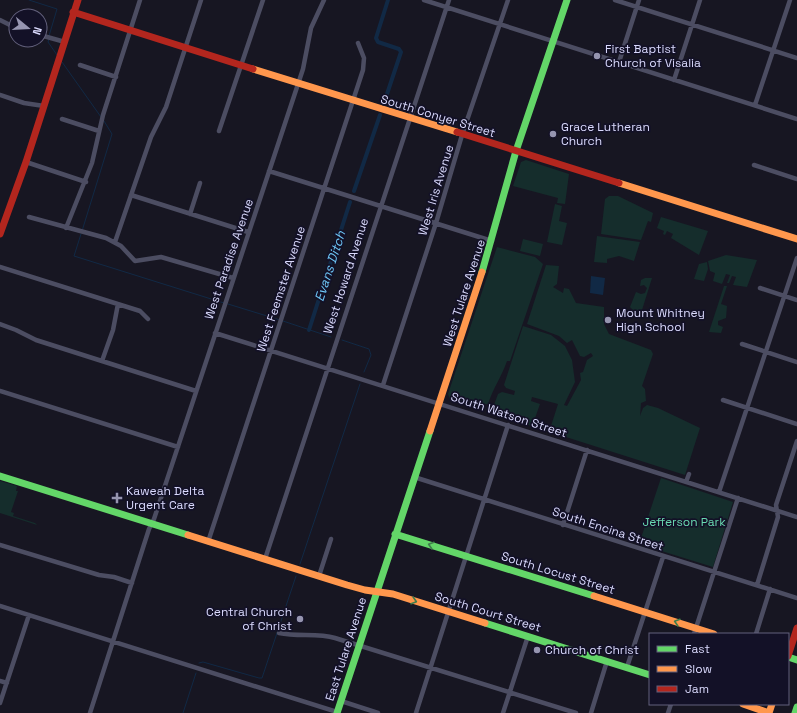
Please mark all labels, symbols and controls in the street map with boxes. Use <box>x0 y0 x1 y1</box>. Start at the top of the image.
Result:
north arrow <box>8 8 48 48</box>
text: N <box>30 25 45 37</box>
place label: First Baptist Church of Visalia <box>605 41 701 71</box>
marker: First Baptist Church of Visalia <box>592 51 602 61</box>
street label: South Conyer Street <box>379 91 497 141</box>
place label: Grace Lutheran Church <box>561 119 650 149</box>
marker: Grace Lutheran Church <box>548 129 558 139</box>
street label: West Iris Avenue <box>415 143 457 237</box>
street label: West Paradise Avenue <box>201 197 257 321</box>
street label: West Howard Avenue <box>320 216 372 336</box>
street label: West Feemster Avenue <box>253 224 309 354</box>
water label: Evans Ditch <box>311 228 350 303</box>
street label: West Tulare Avenue <box>439 237 489 349</box>
place label: Mount Whitney High School <box>616 305 705 335</box>
marker: Mount Whitney High School <box>603 315 613 325</box>
street label: South Watson Street <box>449 389 569 441</box>
place label: Kaweah Delta Urgent Care <box>126 483 205 513</box>
marker: Kaweah Delta Urgent Care <box>111 492 123 504</box>
street label: South Encina Street <box>550 503 666 555</box>
park label: Jefferson Park <box>642 514 726 530</box>
one-way arrow <box>427 541 434 550</box>
street label: South Locust Street <box>499 548 617 598</box>
street label: South Court Street <box>433 588 543 636</box>
street label: East Tulare Avenue <box>322 595 370 703</box>
one-way arrow <box>410 596 417 605</box>
place label: Central Church of Christ <box>206 604 292 634</box>
marker: Central Church of Christ <box>295 614 305 624</box>
one-way arrow <box>673 618 680 627</box>
legend <box>649 633 789 705</box>
text: Fast <box>685 641 710 657</box>
place label: Church of Christ <box>545 642 639 658</box>
marker: Church of Christ <box>532 645 542 655</box>
text: Slow <box>685 661 712 677</box>
text: Jam <box>685 681 709 697</box>

